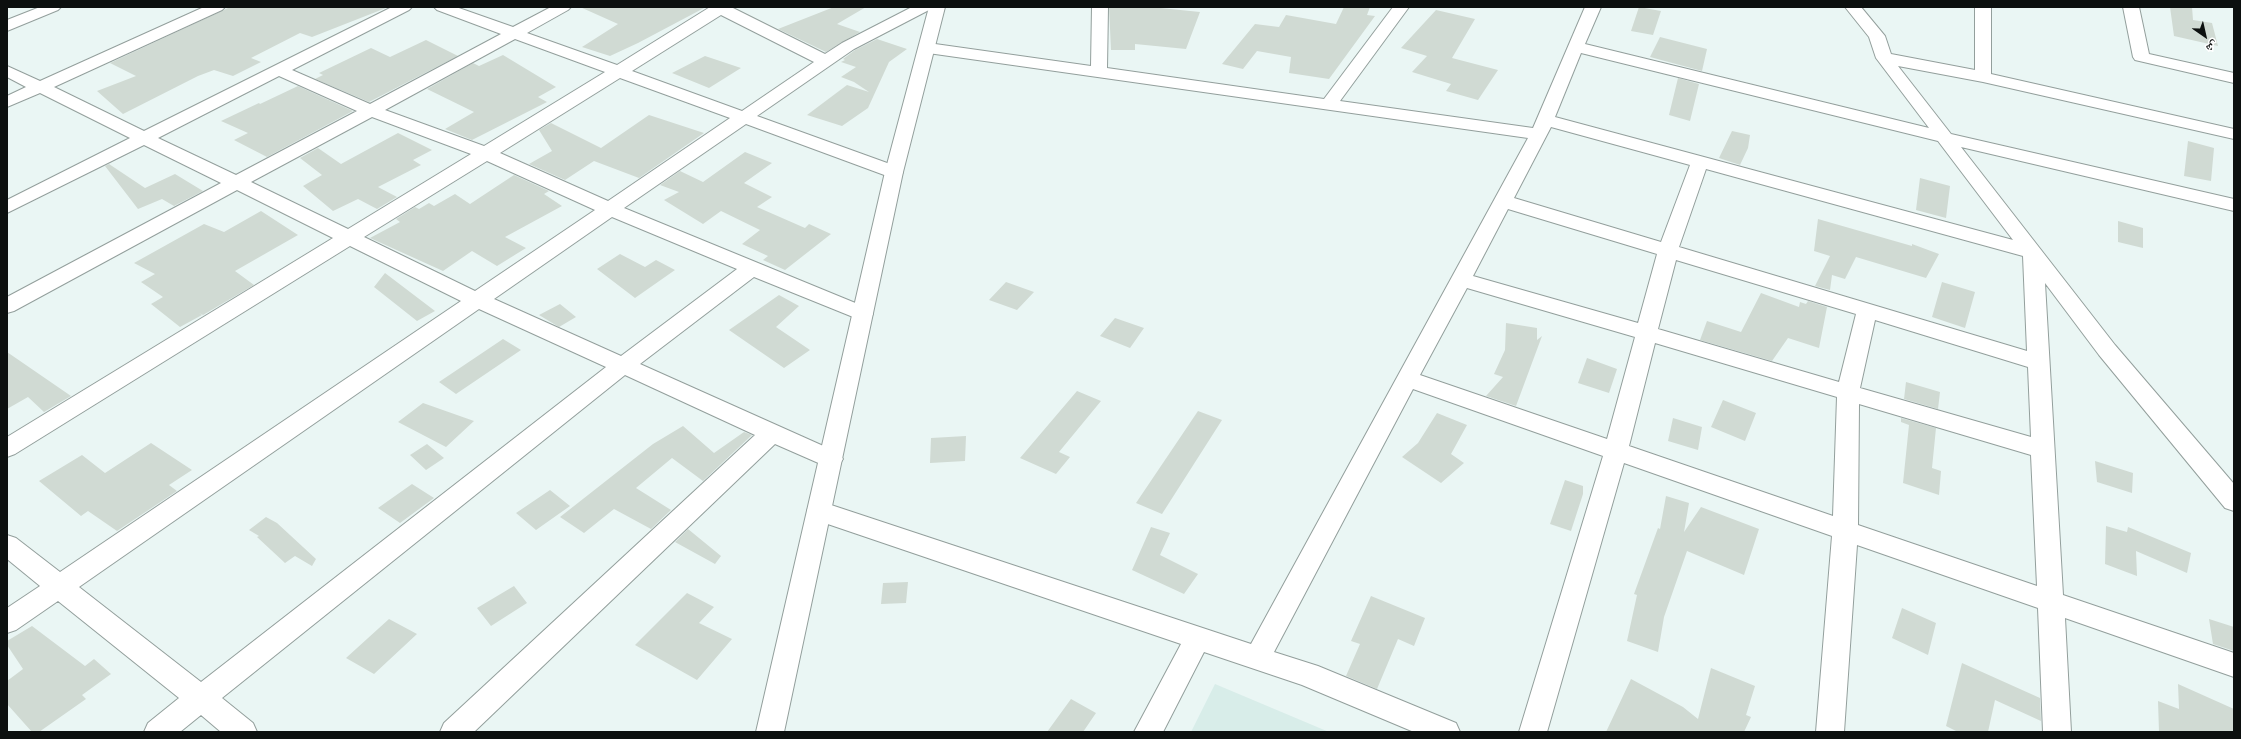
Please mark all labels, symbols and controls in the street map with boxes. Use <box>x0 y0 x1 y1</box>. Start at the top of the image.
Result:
north arrow <box>2185 16 2225 56</box>
text: ش <box>2204 38 2220 55</box>

